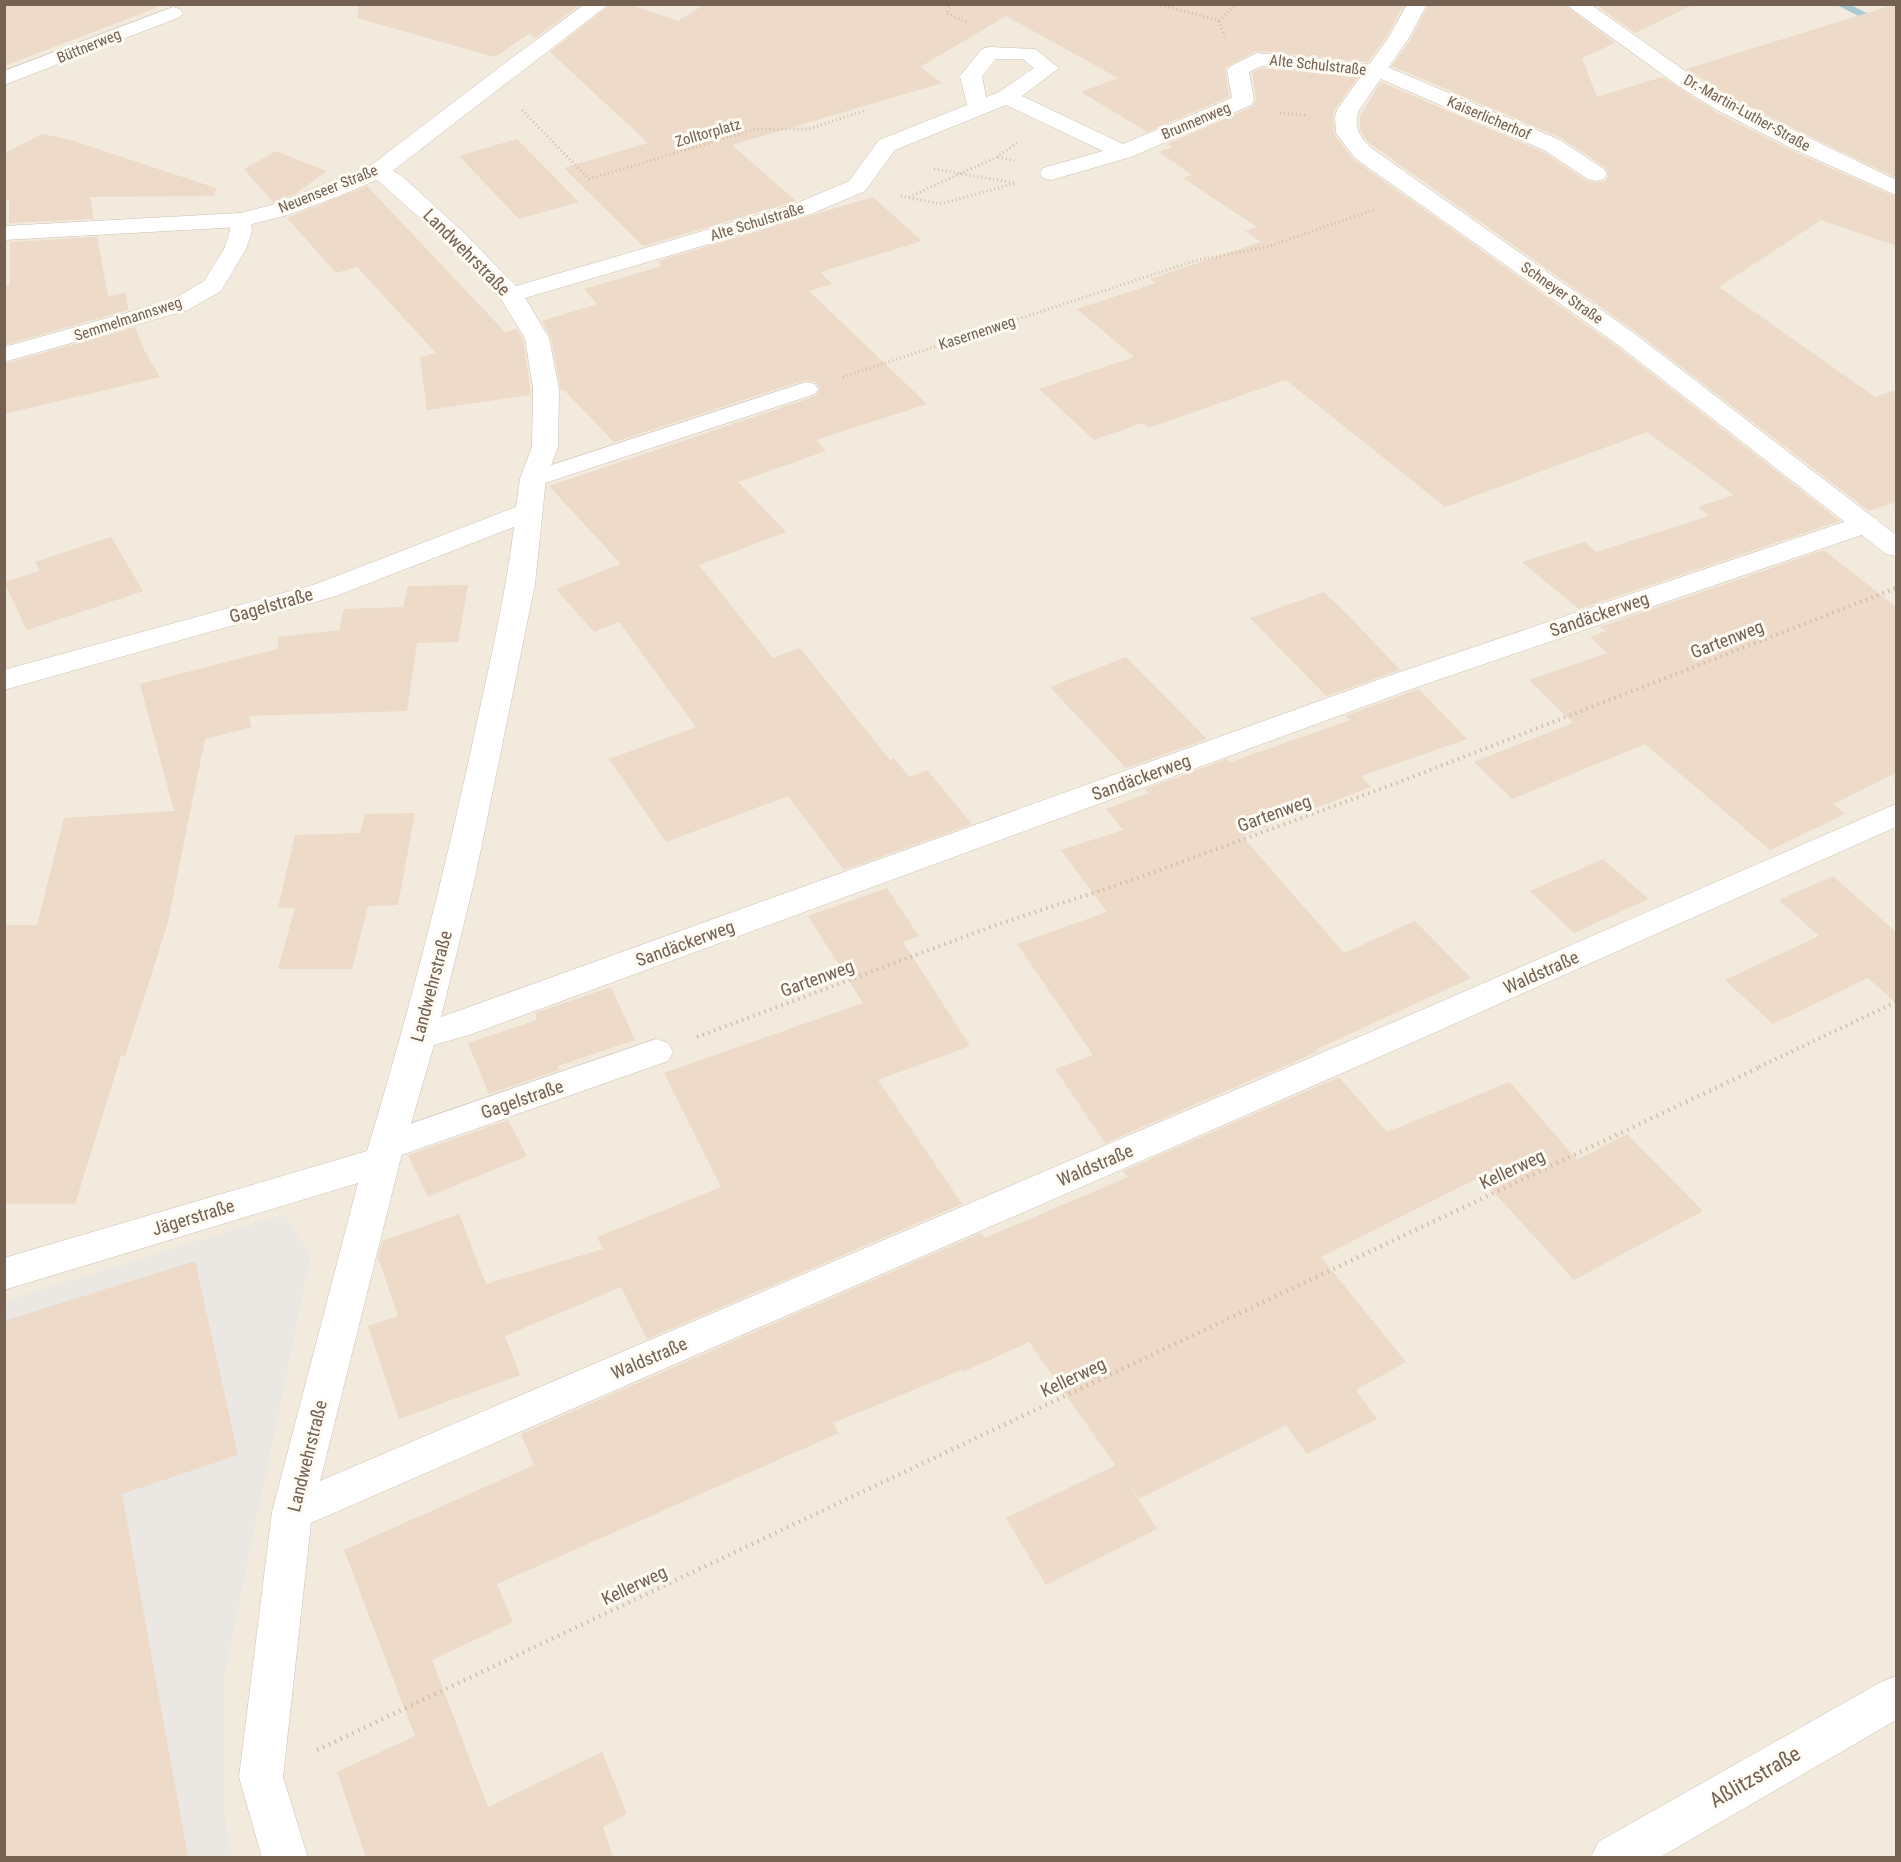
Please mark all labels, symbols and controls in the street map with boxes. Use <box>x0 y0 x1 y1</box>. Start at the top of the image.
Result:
street label: Büttnerweg <box>54 25 124 67</box>
street label: Alte Schulstraße <box>1269 51 1367 79</box>
street label: Dr.-Martin-Luther-Straße <box>1681 71 1813 155</box>
street label: Kaiserlicherhof <box>1444 92 1534 144</box>
street label: Brunnenweg <box>1159 98 1233 144</box>
street label: Zolltorplatz <box>673 115 743 151</box>
street label: Neuenseer Straße <box>276 161 380 217</box>
street label: Alte Schulstraße <box>708 199 806 245</box>
street label: Landwehrstraße <box>419 204 515 300</box>
street label: Schneyer Straße <box>1518 258 1606 328</box>
street label: Semmelmannsweg <box>72 293 184 345</box>
street label: Kasernenweg <box>936 312 1018 354</box>
street label: Gagelstraße <box>227 583 315 627</box>
street label: Sandäckerweg <box>1547 587 1651 641</box>
street label: Gartenweg <box>1687 615 1767 663</box>
street label: Sandäckerweg <box>1089 749 1193 805</box>
street label: Gartenweg <box>1234 790 1314 836</box>
street label: Sandäckerweg <box>633 915 737 971</box>
street label: Landwehrstraße <box>406 928 456 1044</box>
street label: Waldstraße <box>1500 946 1582 998</box>
street label: Gartenweg <box>777 955 857 1001</box>
street label: Gagelstraße <box>478 1075 566 1123</box>
street label: Waldstraße <box>1054 1140 1136 1190</box>
street label: Kellerweg <box>1476 1145 1548 1193</box>
street label: Jägerstraße <box>149 1194 237 1240</box>
street label: Waldstraße <box>608 1333 690 1383</box>
street label: Kellerweg <box>1037 1353 1109 1401</box>
street label: Landwehrstraße <box>283 1398 331 1514</box>
street label: Kellerweg <box>598 1561 670 1609</box>
street label: Aßlitzstraße <box>1705 1741 1805 1813</box>

